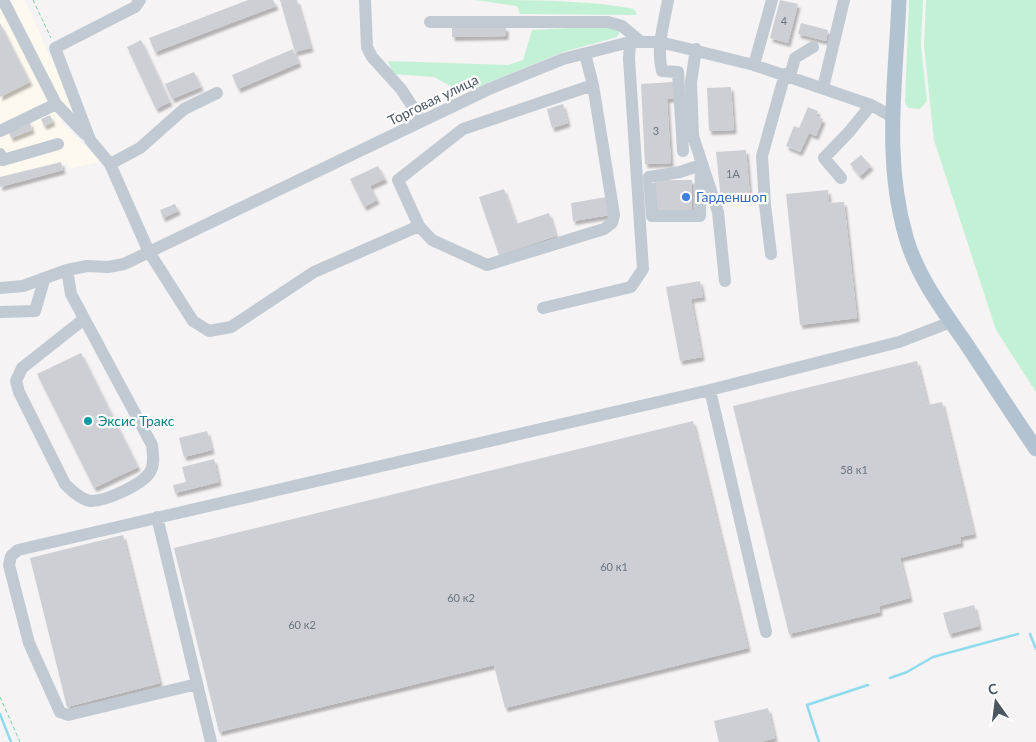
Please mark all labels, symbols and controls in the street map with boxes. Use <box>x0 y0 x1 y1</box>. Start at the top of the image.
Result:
house number: 4 <box>781 14 788 27</box>
street label: Торговая улица <box>385 70 481 129</box>
house number: 3 <box>653 124 659 137</box>
house number: 1А <box>726 167 740 180</box>
place label: Гарденшоп <box>696 188 767 205</box>
marker: Гарденшоп <box>680 191 692 203</box>
place label: Эксис Тракс <box>98 412 175 429</box>
marker: Эксис Тракс <box>82 415 94 427</box>
house number: 58 к1 <box>840 463 868 476</box>
house number: 60 к1 <box>600 560 628 573</box>
house number: 60 к2 <box>447 591 475 604</box>
house number: 60 к2 <box>288 618 316 631</box>
north arrow <box>971 677 1021 727</box>
text: С <box>986 679 1000 698</box>

